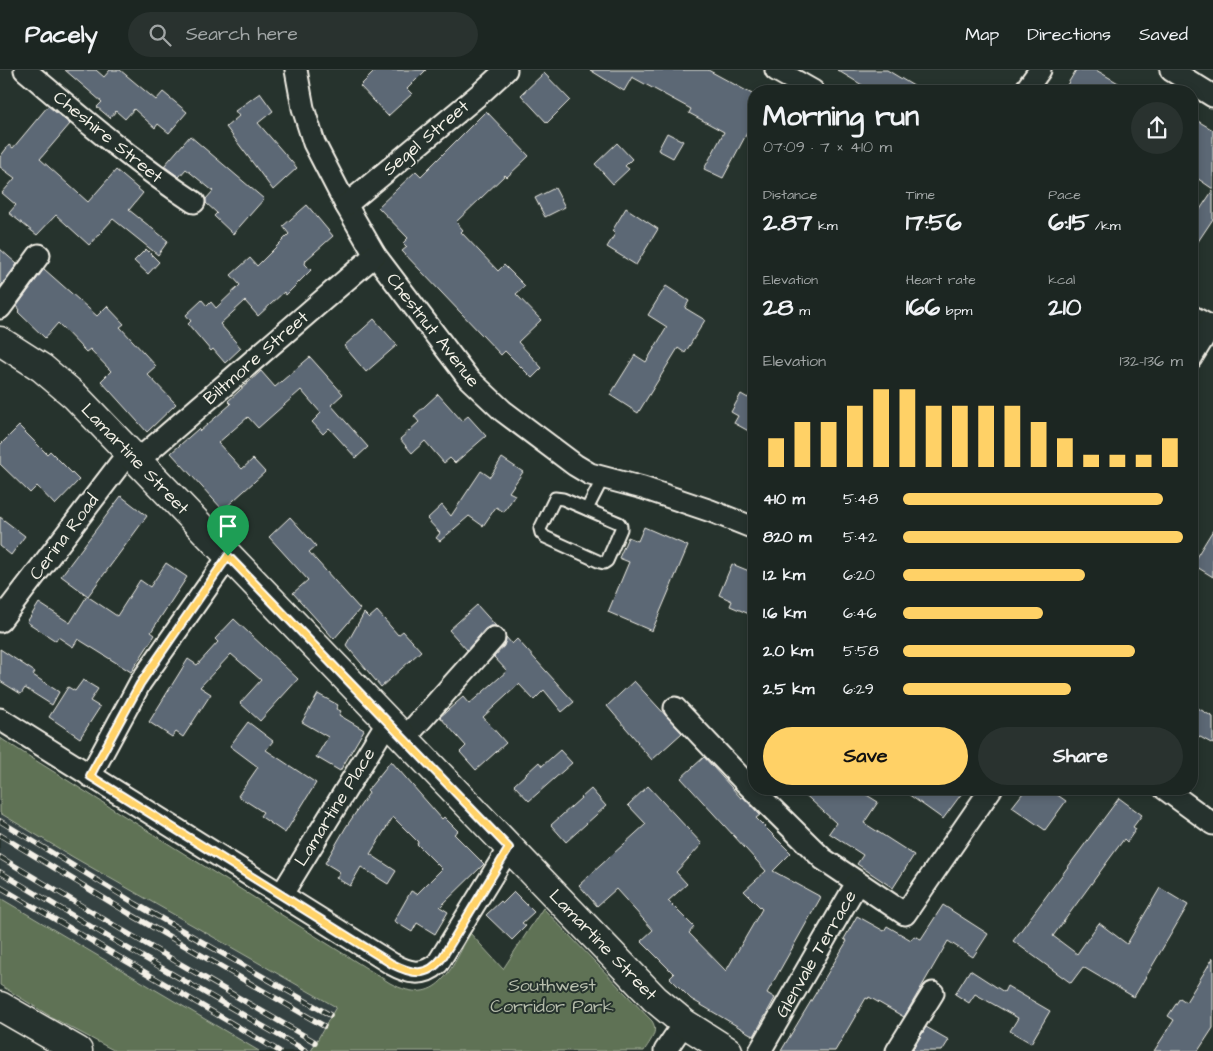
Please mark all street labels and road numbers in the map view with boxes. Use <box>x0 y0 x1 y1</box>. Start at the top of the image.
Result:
street label: Cheshire Street <box>48 85 169 189</box>
street label: Segel Street <box>377 94 476 182</box>
street label: Chestnut Avenue <box>380 268 486 393</box>
street label: Biltmore Street <box>198 305 315 411</box>
street label: Lamartine Street <box>75 398 195 521</box>
street label: Cerina Road <box>23 489 105 585</box>
street label: Lamartine Place <box>289 743 382 871</box>
street label: Lamartine Street <box>543 884 663 1007</box>
street label: Glenvale Terrace <box>769 885 863 1022</box>

